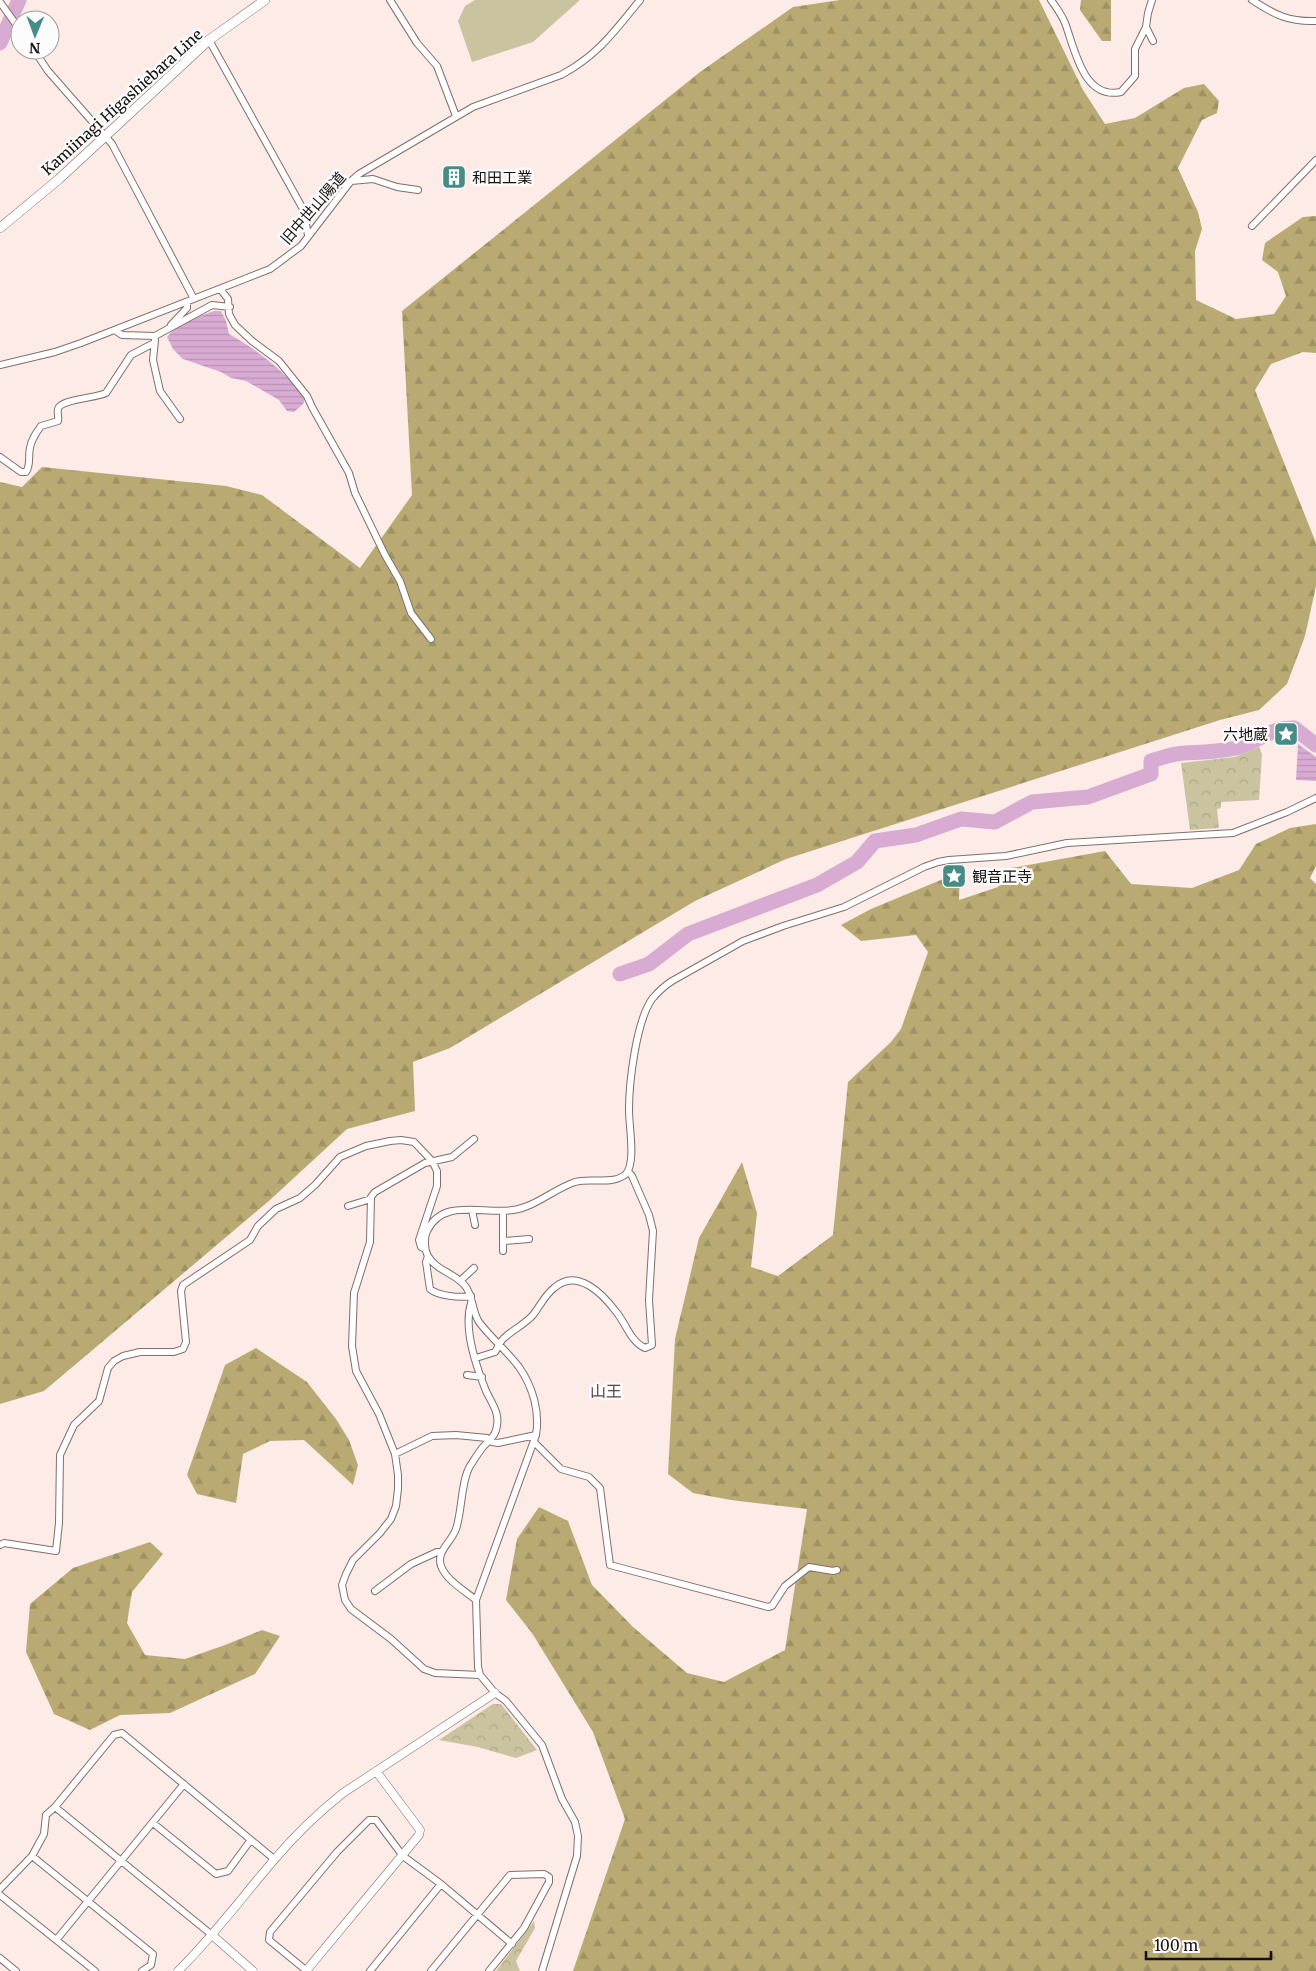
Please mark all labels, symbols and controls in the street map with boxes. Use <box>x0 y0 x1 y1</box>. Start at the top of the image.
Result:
north arrow <box>10 10 60 60</box>
street label: Kamiinagi Higashiebara Line <box>38 25 206 179</box>
text: N <box>29 39 40 57</box>
building icon: 和田工業 <box>441 164 467 190</box>
street label: 旧中世山陽道 <box>276 168 350 248</box>
place label: 和田工業 <box>472 168 532 187</box>
place icon: 六地蔵 <box>1273 721 1299 747</box>
place label: 六地蔵 <box>1223 725 1268 744</box>
place icon: 観音正寺 <box>941 863 967 889</box>
place label: 観音正寺 <box>972 867 1032 886</box>
district label: 山王 <box>590 1381 622 1401</box>
scale bar <box>1146 1928 1271 1960</box>
text: 100 m <box>1154 1936 1198 1955</box>

